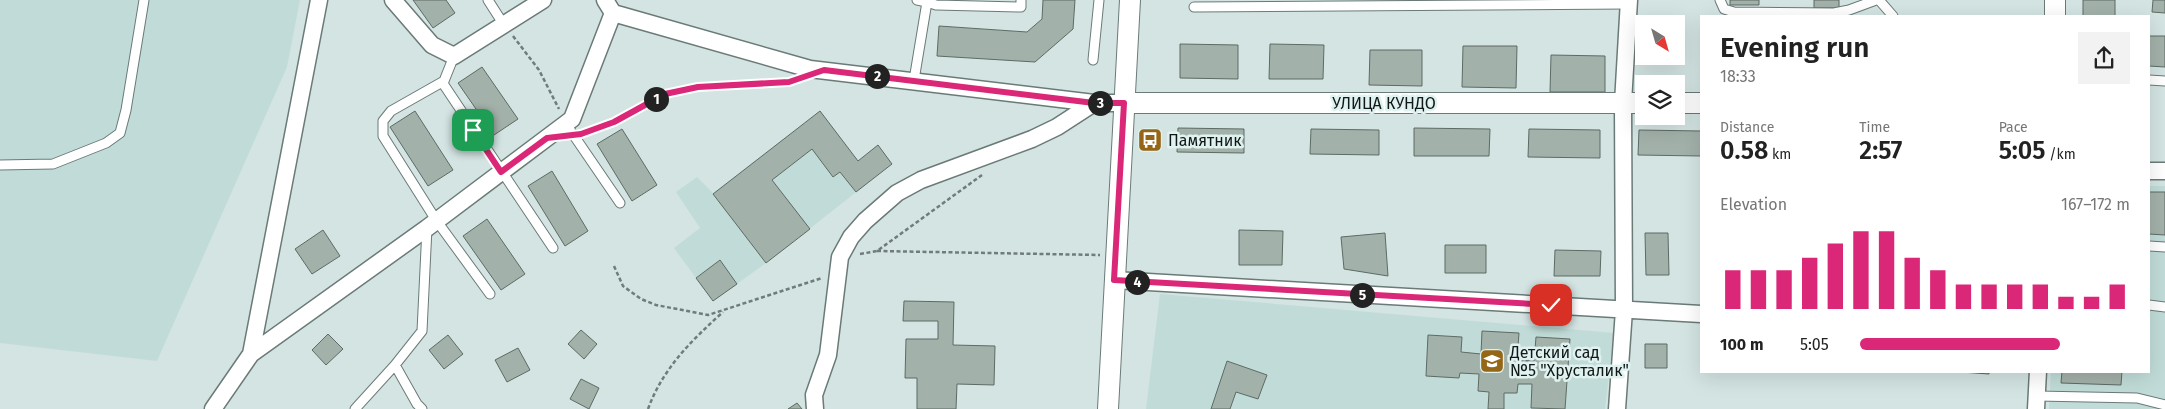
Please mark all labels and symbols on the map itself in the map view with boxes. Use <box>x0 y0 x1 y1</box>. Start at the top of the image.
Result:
north arrow <box>1635 15 1685 65</box>
pin: 2 <box>864 64 890 88</box>
pin: 1 <box>644 86 668 112</box>
pin: 3 <box>1088 90 1112 116</box>
street label: УЛИЦА КУНДО <box>1332 94 1436 113</box>
pin <box>452 109 494 151</box>
bus stop icon: Памятник <box>1137 127 1163 153</box>
place label: Памятник <box>1168 131 1242 150</box>
pin: 4 <box>1124 270 1150 294</box>
pin: 5 <box>1350 282 1374 308</box>
pin <box>1530 284 1572 326</box>
place label: Детский сад №5 "Хрусталик" <box>1509 343 1629 380</box>
school or university icon: Детский сад №5 "Хрусталик" <box>1479 348 1505 374</box>

